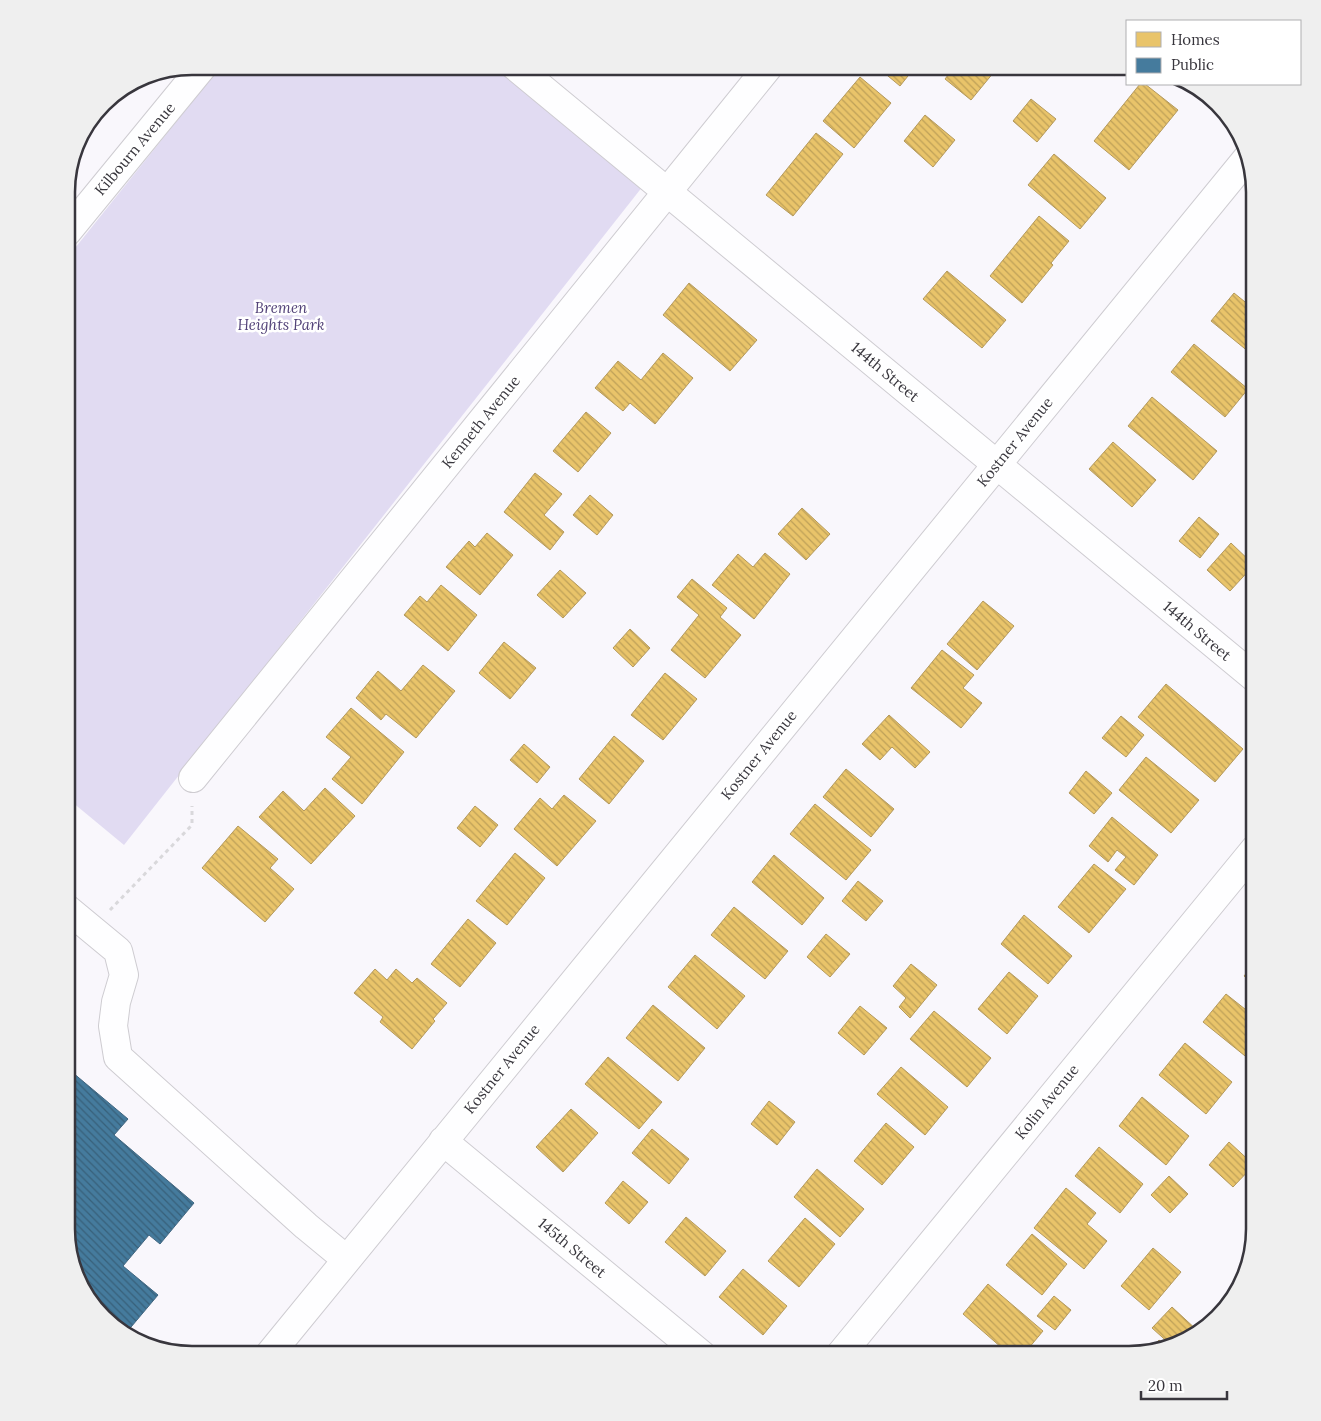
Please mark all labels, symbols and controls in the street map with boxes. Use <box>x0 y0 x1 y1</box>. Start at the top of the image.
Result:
legend <box>1126 20 1301 85</box>
text: Homes <box>1171 30 1220 49</box>
text: Public <box>1171 55 1214 74</box>
street label: Kilbourn Avenue <box>90 98 179 199</box>
park label: Bremen Heights Park <box>238 298 325 334</box>
street label: 144th Street <box>847 338 923 406</box>
street label: Kenneth Avenue <box>437 371 524 472</box>
street label: Kostner Avenue <box>973 393 1057 490</box>
street label: 144th Street <box>1159 597 1235 665</box>
street label: Kostner Avenue <box>717 706 801 803</box>
street label: Kostner Avenue <box>460 1020 544 1117</box>
street label: Kolin Avenue <box>1011 1060 1083 1143</box>
street label: 145th Street <box>534 1214 610 1282</box>
scale bar <box>1141 1368 1227 1400</box>
text: 20 m <box>1148 1376 1183 1395</box>

